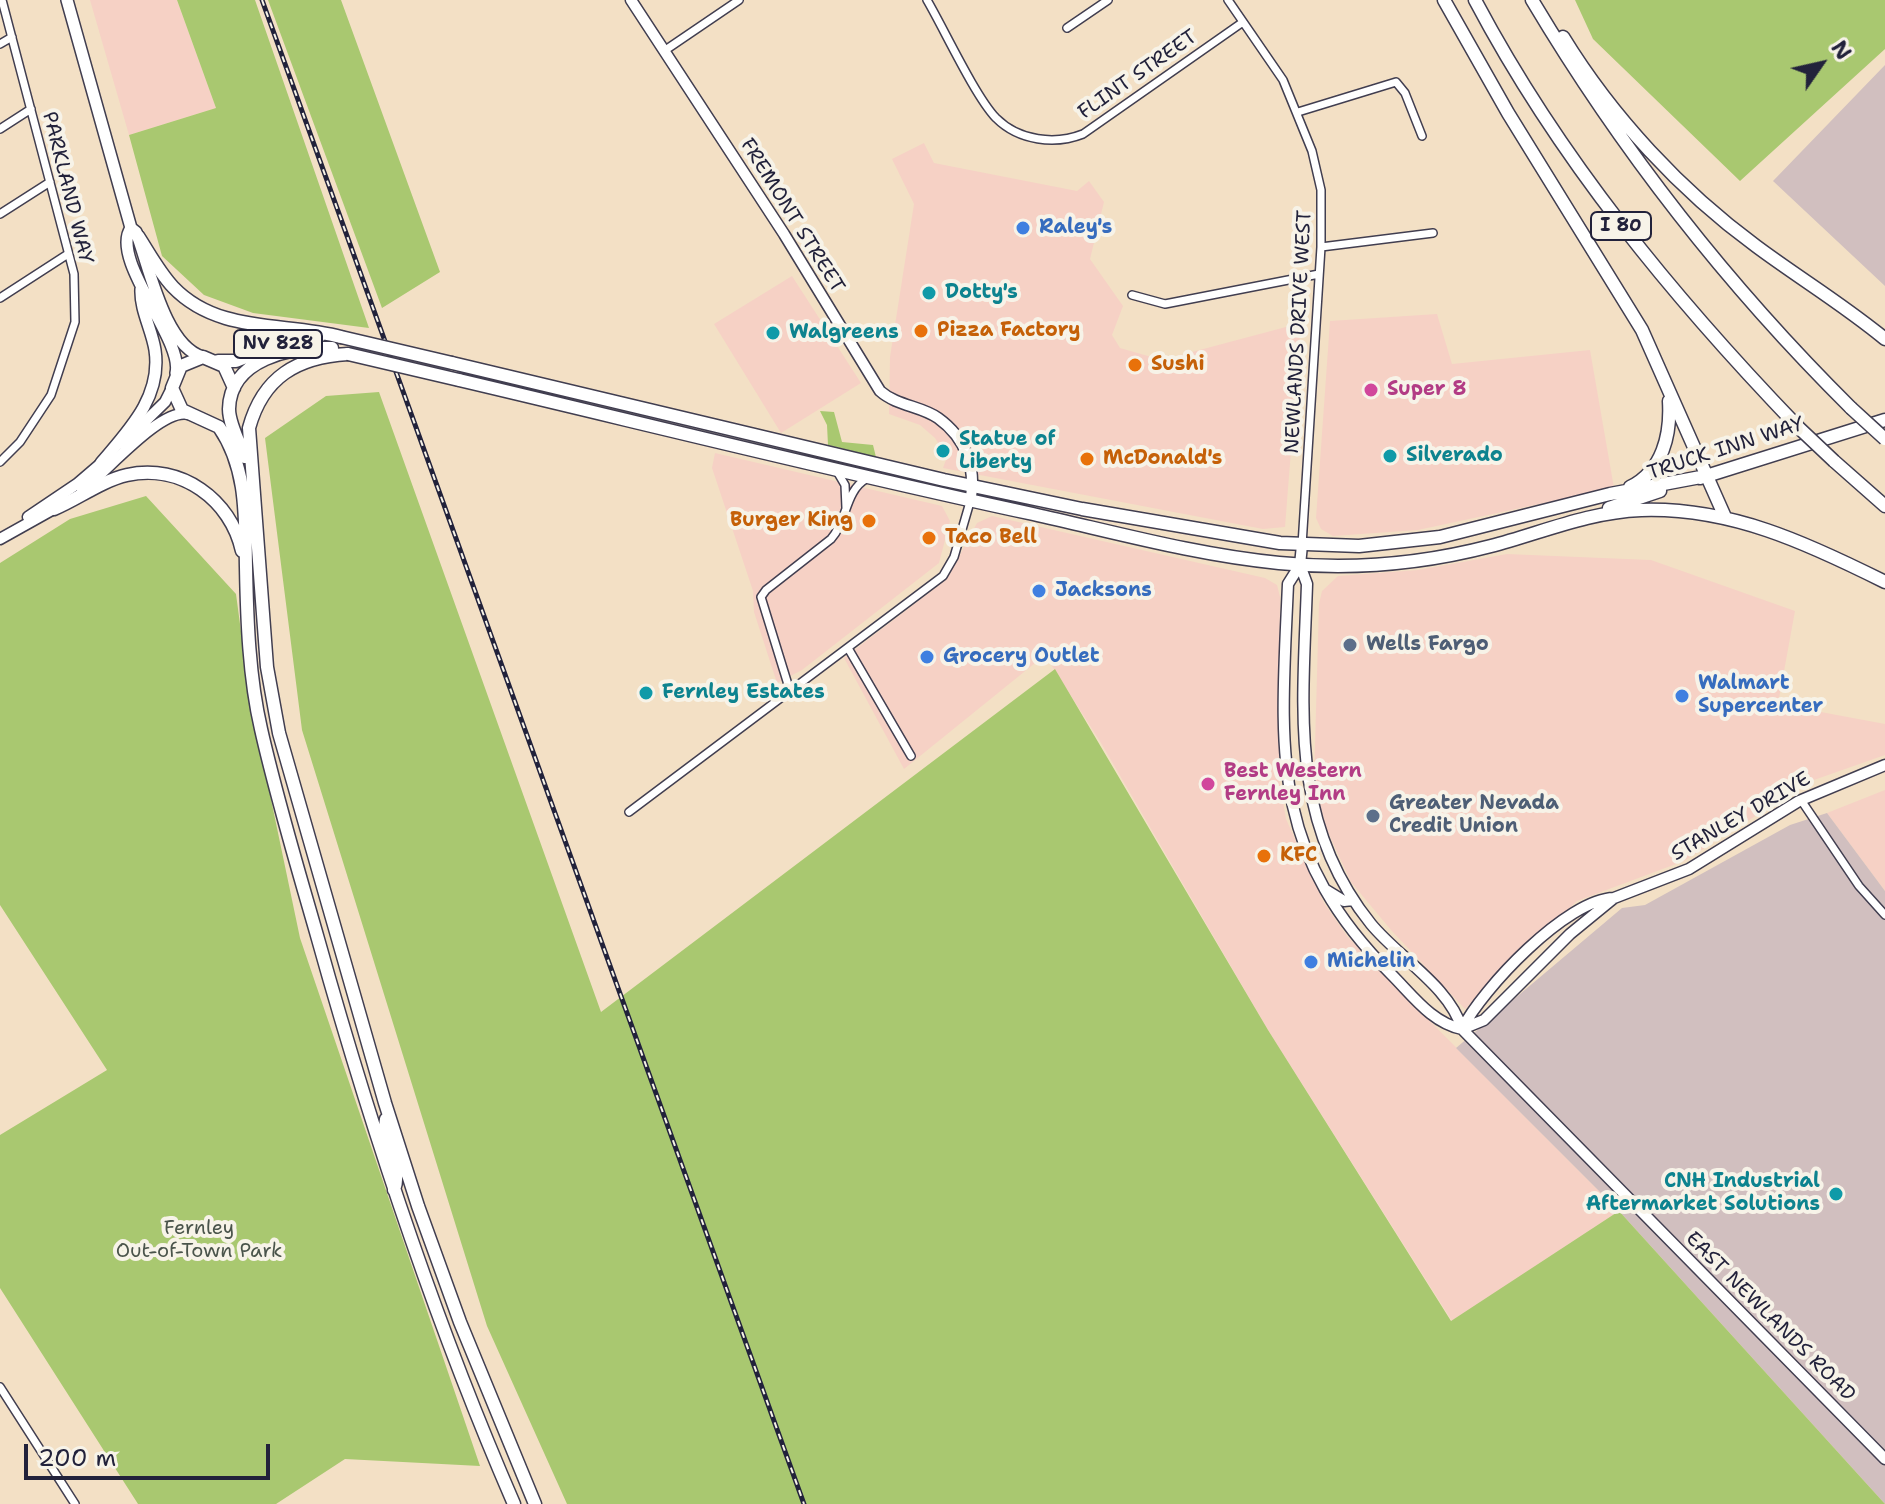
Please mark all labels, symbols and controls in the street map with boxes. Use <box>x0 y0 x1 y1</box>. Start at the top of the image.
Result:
north arrow <box>1781 24 1861 104</box>
street label: FLINT STREET <box>1074 25 1202 125</box>
text: N <box>1824 35 1858 66</box>
street label: PARKLAND WAY <box>36 109 98 267</box>
street label: FREMONT STREET <box>735 134 849 298</box>
street label: NEWLANDS DRIVE WEST <box>1281 210 1317 454</box>
road number: I 80 <box>1591 212 1651 240</box>
place label: Raley's <box>1039 216 1112 240</box>
marker: Raley's <box>1014 219 1032 237</box>
place label: Dotty's <box>945 281 1018 305</box>
marker: Dotty's <box>920 284 938 302</box>
place label: Pizza Factory <box>937 319 1081 343</box>
place label: Walgreens <box>789 321 899 345</box>
marker: Pizza Factory <box>912 322 930 340</box>
marker: Walgreens <box>764 324 782 342</box>
road number: NV 828 <box>234 330 322 358</box>
place label: Sushi <box>1151 353 1205 377</box>
marker: Sushi <box>1126 356 1144 374</box>
place label: Super 8 <box>1387 378 1466 402</box>
marker: Super 8 <box>1362 381 1380 399</box>
street label: TRUCK INN WAY <box>1645 412 1807 486</box>
place label: Statue of Liberty <box>959 428 1055 475</box>
marker: Statue of Liberty <box>934 442 952 460</box>
place label: Silverado <box>1406 444 1503 468</box>
place label: McDonald's <box>1103 447 1222 471</box>
marker: Silverado <box>1381 447 1399 465</box>
marker: McDonald's <box>1078 450 1096 468</box>
place label: Burger King <box>730 509 853 533</box>
marker: Burger King <box>860 512 878 530</box>
place label: Taco Bell <box>945 526 1037 550</box>
marker: Taco Bell <box>920 529 938 547</box>
place label: Jacksons <box>1055 579 1152 603</box>
marker: Jacksons <box>1030 582 1048 600</box>
place label: Wells Fargo <box>1366 633 1489 657</box>
marker: Wells Fargo <box>1341 636 1359 654</box>
place label: Grocery Outlet <box>943 645 1100 669</box>
marker: Grocery Outlet <box>918 648 936 666</box>
place label: Walmart Supercenter <box>1698 672 1823 719</box>
place label: Fernley Estates <box>662 681 825 705</box>
marker: Fernley Estates <box>637 684 655 702</box>
marker: Walmart Supercenter <box>1673 687 1691 705</box>
place label: Best Western Fernley Inn <box>1224 760 1362 807</box>
street label: STANLEY DRIVE <box>1667 767 1815 867</box>
marker: Best Western Fernley Inn <box>1199 775 1217 793</box>
place label: Greater Nevada Credit Union <box>1389 792 1559 839</box>
marker: Greater Nevada Credit Union <box>1364 807 1382 825</box>
place label: KFC <box>1280 844 1317 868</box>
marker: KFC <box>1255 847 1273 865</box>
place label: Michelin <box>1327 950 1415 974</box>
marker: Michelin <box>1302 953 1320 971</box>
place label: CNH Industrial Aftermarket Solutions <box>1586 1170 1820 1217</box>
marker: CNH Industrial Aftermarket Solutions <box>1827 1185 1845 1203</box>
park label: Fernley Out-of-Town Park <box>116 1217 282 1264</box>
street label: EAST NEWLANDS ROAD <box>1680 1227 1860 1407</box>
scale bar <box>28 1428 274 1478</box>
text: 200 m <box>38 1442 116 1474</box>

